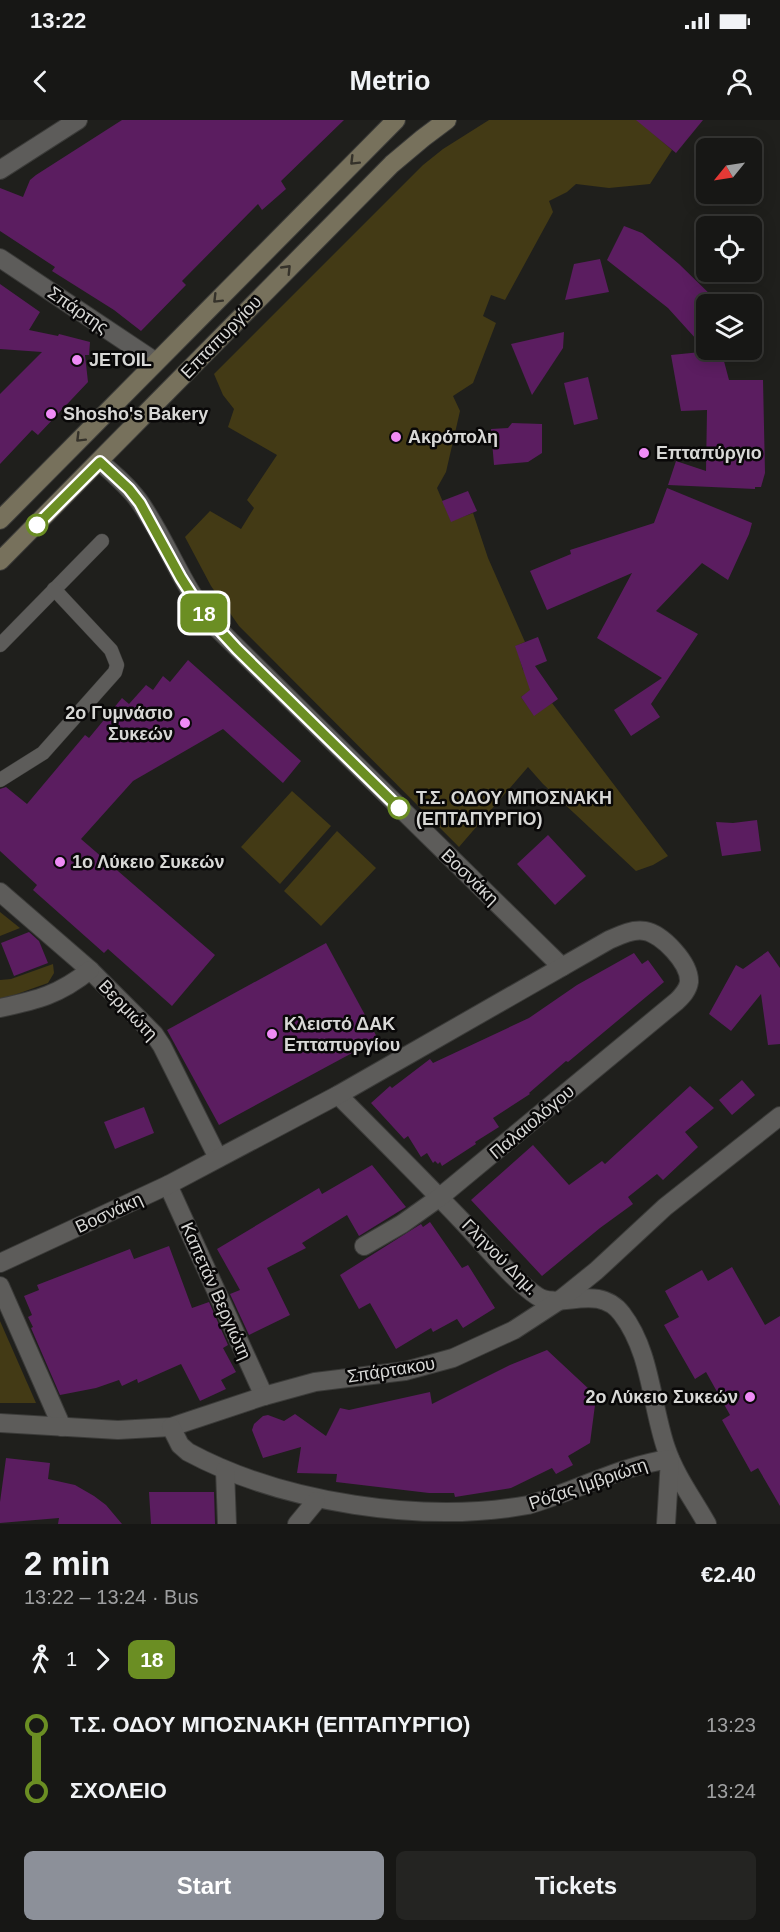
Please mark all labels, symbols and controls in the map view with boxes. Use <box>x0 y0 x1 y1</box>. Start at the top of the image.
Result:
text: 13:22 <box>30 8 86 33</box>
icon: back <box>24 65 57 98</box>
icon: person <box>723 65 756 98</box>
text: Metrio <box>350 66 431 96</box>
north arrow <box>696 138 762 204</box>
map controls <box>696 138 762 360</box>
one-way arrow <box>351 153 362 164</box>
button: locate <box>696 216 762 282</box>
one-way arrow <box>280 266 291 277</box>
street label: Σπάρτης <box>44 283 112 338</box>
street label: Επταπυργίου <box>177 292 265 382</box>
one-way arrow <box>214 292 225 303</box>
button: layers <box>696 294 762 360</box>
place label: JETOIL <box>89 350 152 370</box>
marker: JETOIL <box>70 353 84 367</box>
place label: Shosho's Bakery <box>63 404 208 424</box>
marker: Shosho's Bakery <box>44 407 58 421</box>
place label: Ακρόπολη <box>408 427 498 447</box>
marker: Ακρόπολη <box>389 430 403 444</box>
one-way arrow <box>77 431 88 442</box>
place label: Επταπύργιο <box>656 443 762 463</box>
marker: Επταπύργιο <box>637 446 651 460</box>
unlabelled marker <box>26 514 48 536</box>
line badge: 18 <box>177 594 231 632</box>
text: 18 <box>192 602 216 625</box>
place label: 2ο Γυμνάσιο Συκεών <box>65 703 173 744</box>
marker: 2ο Γυμνάσιο Συκεών <box>178 716 192 730</box>
place label: Τ.Σ. ΟΔΟΥ ΜΠΟΣΝΑΚΗ (ΕΠΤΑΠΥΡΓΙΟ) <box>416 788 612 829</box>
marker: Τ.Σ. ΟΔΟΥ ΜΠΟΣΝΑΚΗ (ΕΠΤΑΠΥΡΓΙΟ) <box>388 797 410 819</box>
street label: Βοσνάκη <box>437 845 503 909</box>
place label: 1ο Λύκειο Συκεών <box>72 852 224 872</box>
marker: 1ο Λύκειο Συκεών <box>53 855 67 869</box>
street label: Βερμιώτη <box>95 976 161 1044</box>
place label: Κλειστό ΔΑΚ Επταπυργίου <box>284 1014 400 1055</box>
marker: Κλειστό ΔΑΚ Επταπυργίου <box>265 1027 279 1041</box>
street label: Παλαιολόγου <box>486 1081 578 1163</box>
street label: Βοσνάκη <box>72 1189 146 1237</box>
street label: Γληνού Δημ. <box>458 1215 542 1299</box>
street label: Καπετάν Βεργιώτη <box>177 1219 255 1363</box>
street label: Σπάρτακου <box>346 1353 436 1387</box>
place label: 2ο Λύκειο Συκεών <box>586 1387 738 1407</box>
marker: 2ο Λύκειο Συκεών <box>743 1390 757 1404</box>
street label: Ρόζας Ιμβριώτη <box>526 1454 650 1514</box>
text: 2 min <box>24 1545 110 1582</box>
text: €2.40 <box>701 1562 756 1587</box>
text: 13:22 – 13:24 · Bus <box>24 1586 199 1608</box>
icon: walk <box>24 1643 57 1676</box>
icon: forward <box>86 1643 119 1676</box>
text: 1 <box>66 1648 77 1670</box>
text: 18 <box>140 1648 163 1671</box>
text: Τ.Σ. ΟΔΟΥ ΜΠΟΣΝΑΚΗ (ΕΠΤΑΠΥΡΓΙΟ) <box>70 1712 470 1737</box>
text: 13:23 <box>706 1714 756 1736</box>
text: ΣΧΟΛΕΙΟ <box>70 1778 167 1803</box>
text: 13:24 <box>706 1780 756 1802</box>
button: Start <box>24 1851 384 1920</box>
button: Tickets <box>396 1851 756 1920</box>

